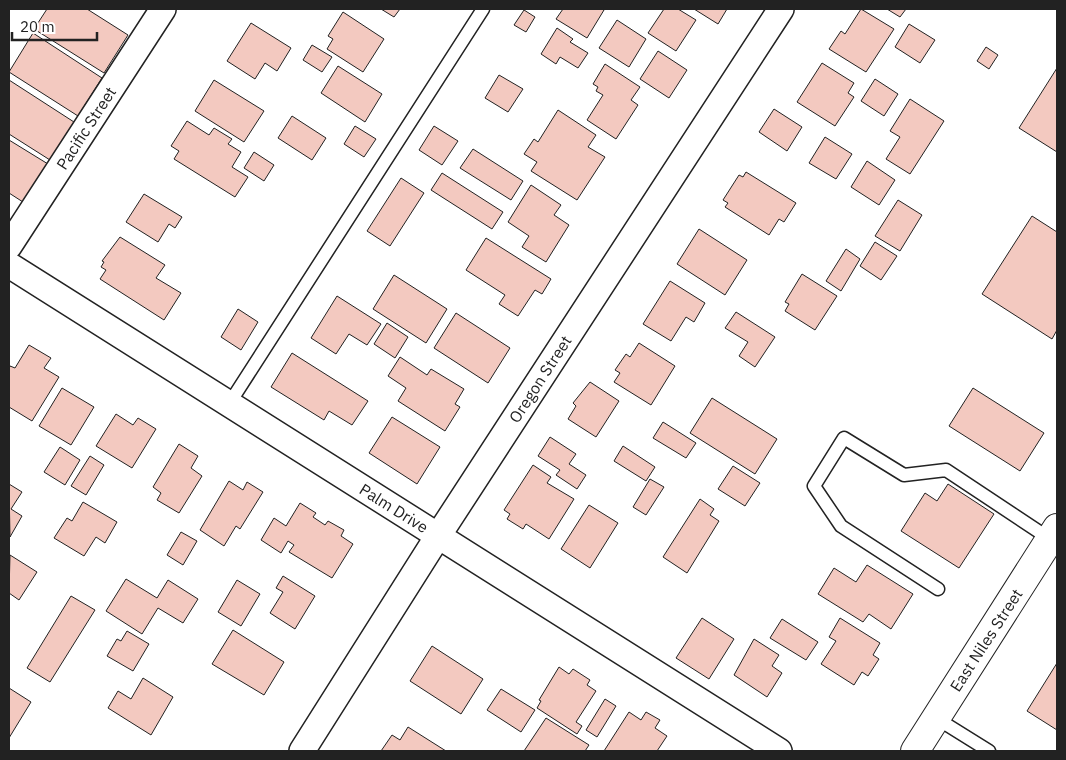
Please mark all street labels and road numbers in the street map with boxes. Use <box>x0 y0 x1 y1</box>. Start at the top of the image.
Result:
street label: Pacific Street <box>52 83 120 173</box>
street label: Oregon Street <box>504 332 576 426</box>
street label: Palm Drive <box>356 479 432 537</box>
street label: East Niles Street <box>945 585 1027 695</box>

